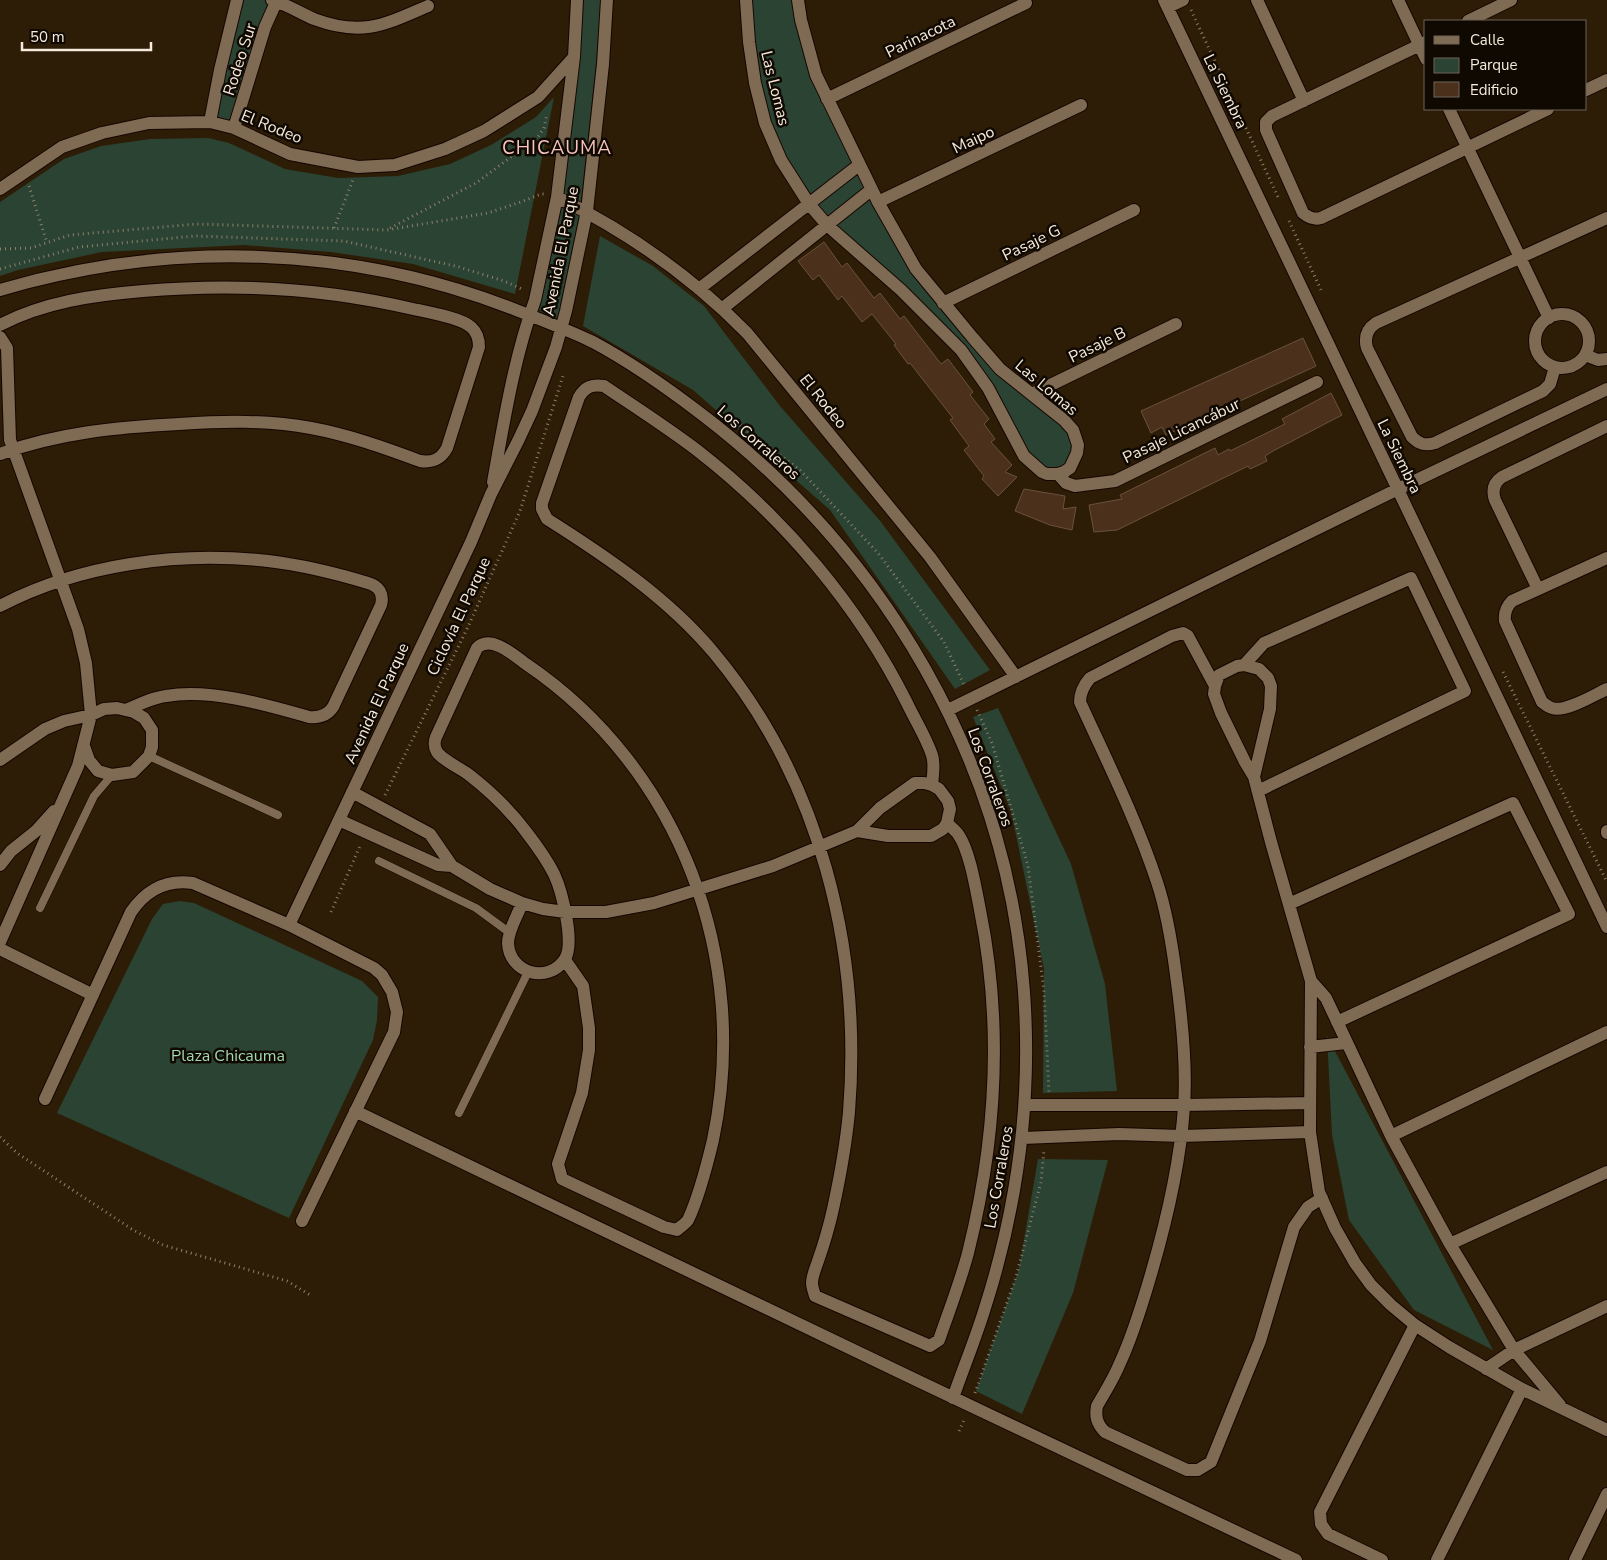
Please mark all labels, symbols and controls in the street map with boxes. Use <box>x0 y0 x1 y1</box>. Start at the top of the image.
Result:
street label: Parinacota <box>882 10 959 63</box>
scale bar <box>22 20 151 52</box>
street label: Rodeo Sur <box>218 20 262 98</box>
legend <box>1424 20 1587 110</box>
text: 50 m <box>30 27 65 47</box>
text: Calle <box>1470 30 1505 50</box>
street label: Las Lomas <box>755 49 795 128</box>
street label: La Siembra <box>1198 50 1253 132</box>
text: Parque <box>1470 55 1518 75</box>
text: Edificio <box>1470 80 1518 100</box>
street label: El Rodeo <box>238 105 306 149</box>
street label: Maipo <box>949 121 998 159</box>
district label: CHICAUMA <box>502 135 612 161</box>
street label: Avenida El Parque <box>538 185 584 318</box>
street label: Pasaje G <box>999 219 1064 266</box>
street label: Pasaje B <box>1065 322 1130 368</box>
street label: Las Lomas <box>1010 355 1083 421</box>
street label: El Rodeo <box>794 370 852 434</box>
street label: Pasaje Licancábur <box>1119 393 1244 469</box>
street label: Los Corraleros <box>712 400 805 485</box>
street label: La Siembra <box>1372 415 1427 497</box>
street label: Ciclovía El Parque <box>422 553 496 679</box>
street label: Avenida El Parque <box>339 639 415 768</box>
street label: Los Corraleros <box>962 725 1018 830</box>
park label: Plaza Chicauma <box>171 1045 285 1067</box>
street label: Los Corraleros <box>979 1124 1019 1230</box>

